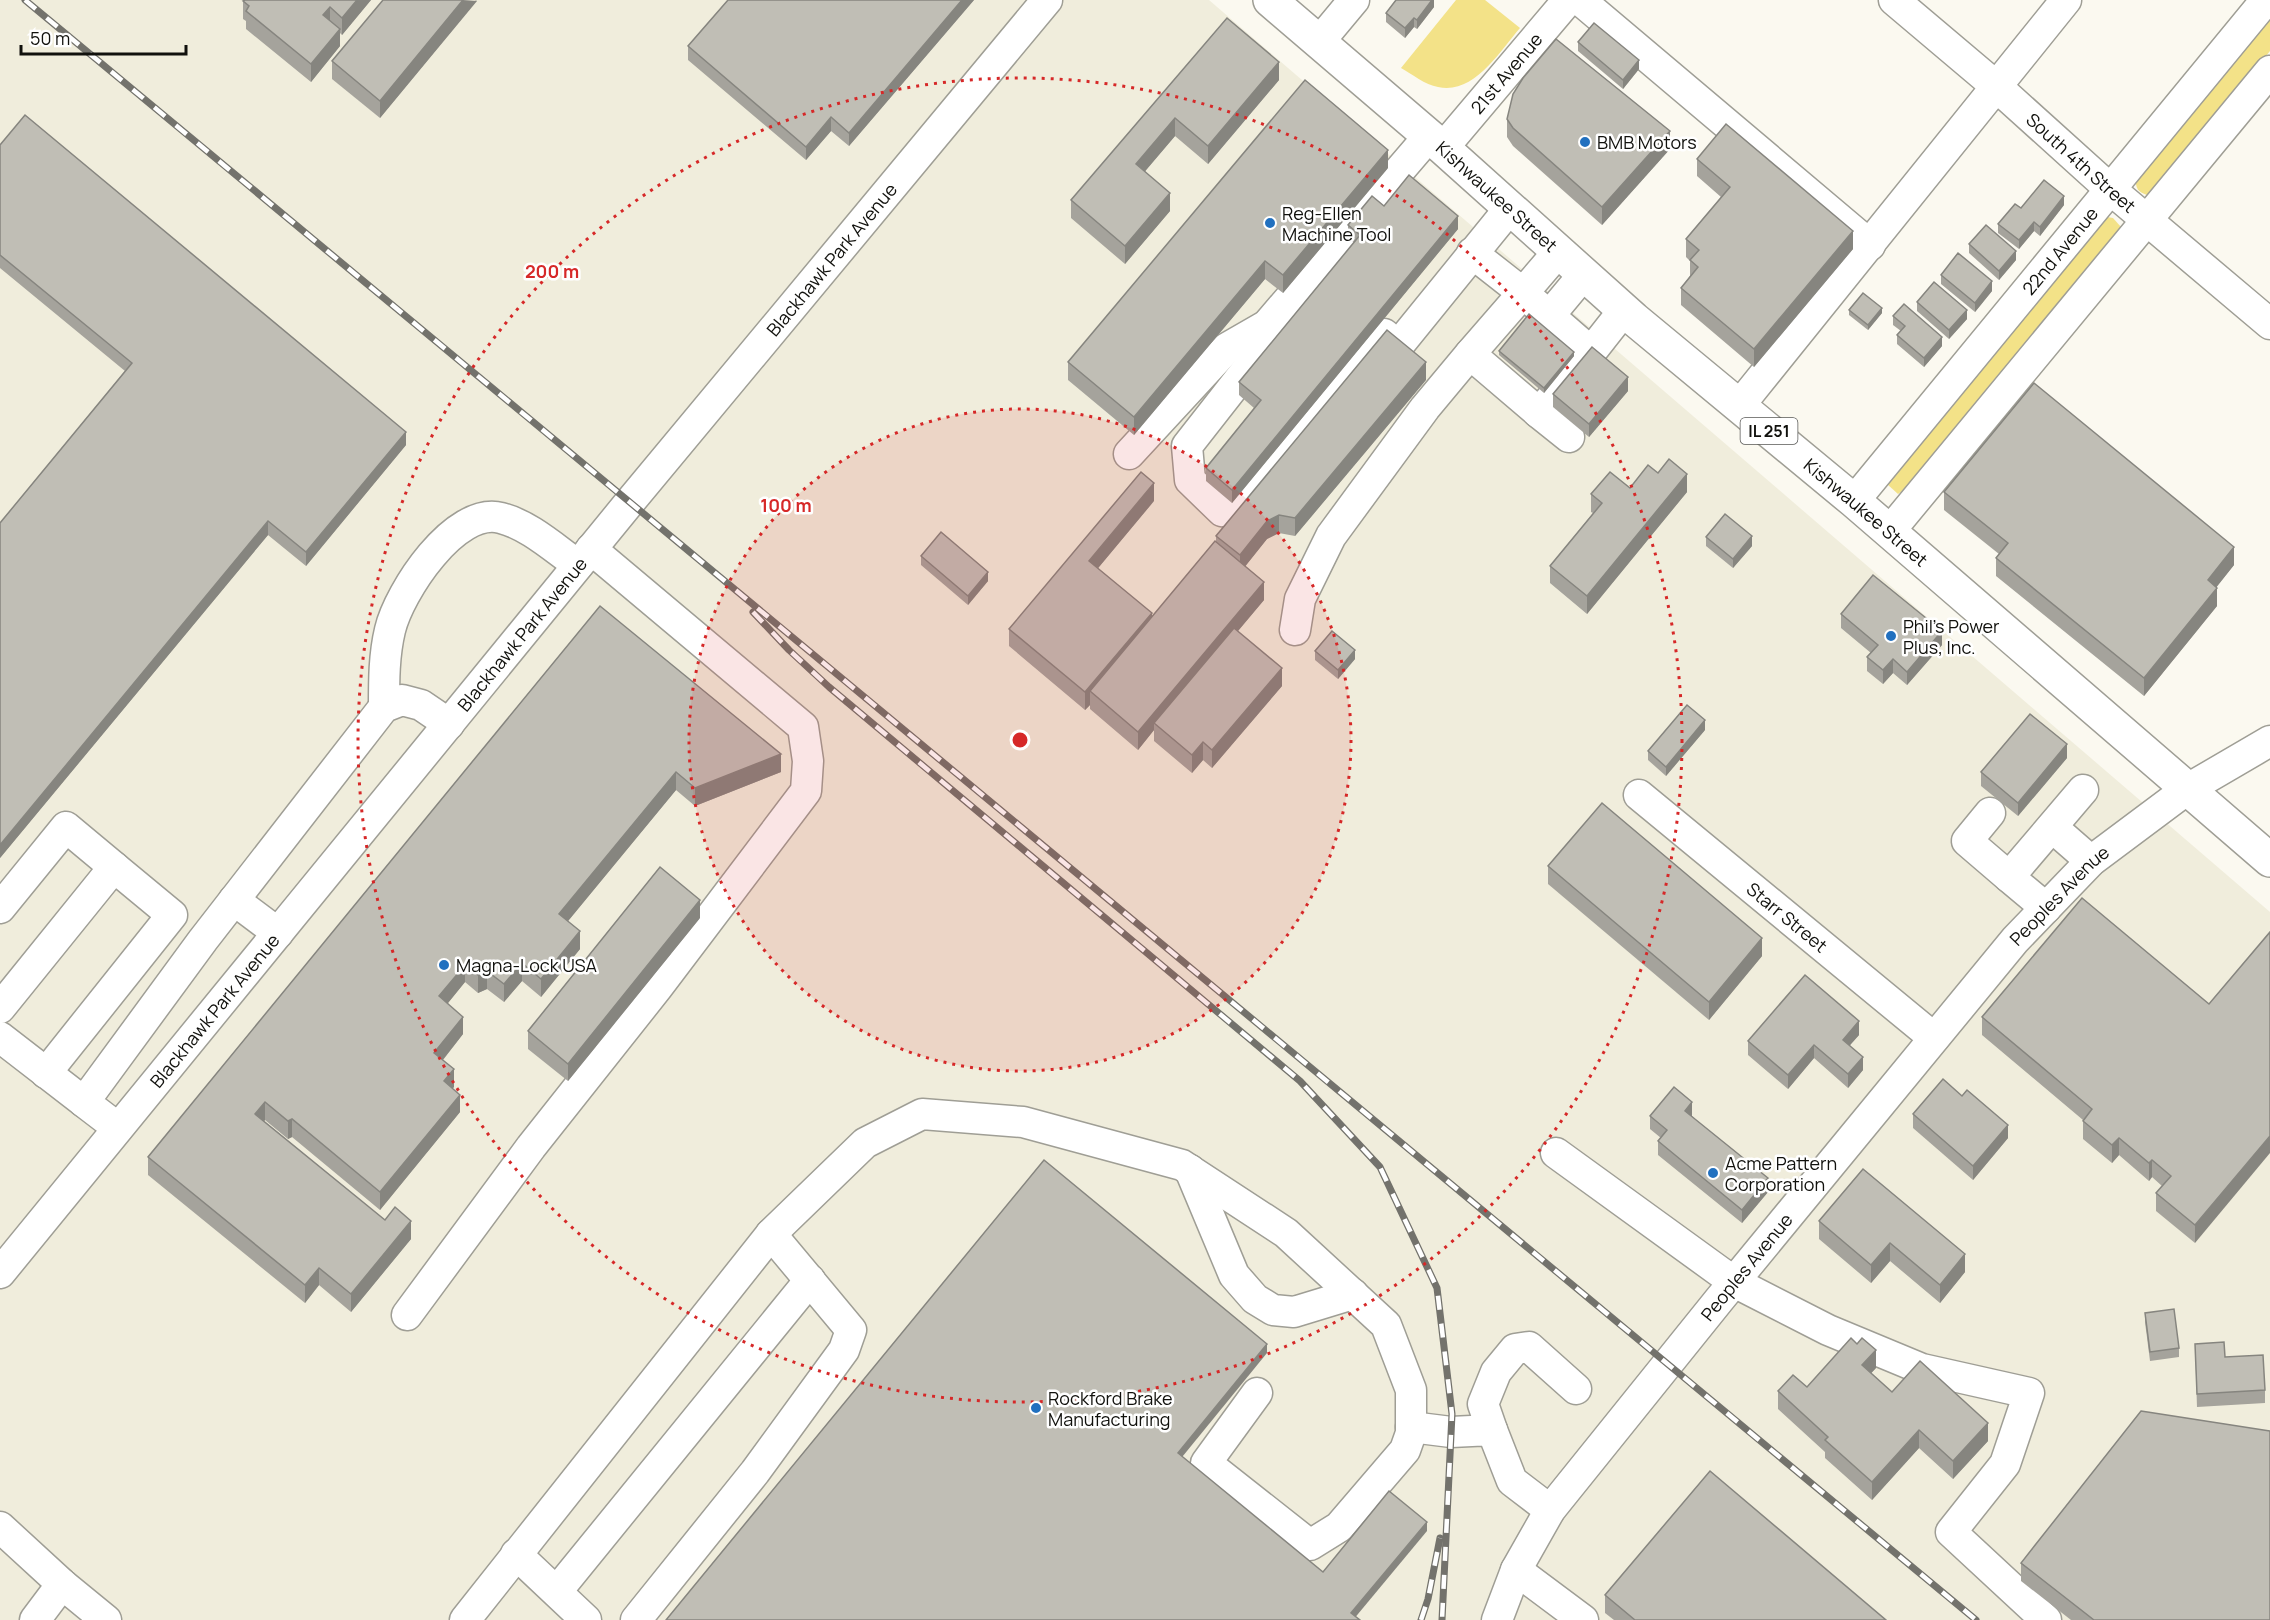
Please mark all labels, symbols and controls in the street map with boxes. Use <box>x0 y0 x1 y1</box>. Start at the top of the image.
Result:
scale bar <box>21 18 186 56</box>
text: 50 m <box>30 26 70 50</box>
street label: 21st Avenue <box>1465 27 1547 119</box>
street label: South 4th Street <box>2021 107 2141 218</box>
place label: BMB Motors <box>1597 130 1697 154</box>
street label: Kishwaukee Street <box>1431 135 1563 257</box>
marker: BMB Motors <box>1578 135 1592 149</box>
street label: Blackhawk Park Avenue <box>761 178 902 341</box>
place label: Reg-Ellen Machine Tool <box>1282 201 1392 246</box>
street label: 22nd Avenue <box>2016 202 2103 300</box>
marker: Reg-Ellen Machine Tool <box>1263 216 1277 230</box>
text: 200 m <box>525 259 579 283</box>
road number: IL 251 <box>1740 418 1798 444</box>
street label: Kishwaukee Street <box>1799 453 1933 572</box>
text: 100 m <box>760 493 812 517</box>
street label: Blackhawk Park Avenue <box>452 552 592 716</box>
place label: Phil's Power Plus, Inc. <box>1903 614 2000 659</box>
marker: Phil's Power Plus, Inc. <box>1884 629 1898 643</box>
centre of rings <box>1010 730 1030 750</box>
street label: Peoples Avenue <box>2004 840 2114 951</box>
street label: Starr Street <box>1742 877 1833 957</box>
street label: Blackhawk Park Avenue <box>144 928 285 1092</box>
place label: Magna-Lock USA <box>456 953 598 977</box>
marker: Magna-Lock USA <box>437 958 451 972</box>
place label: Acme Pattern Corporation <box>1725 1151 1837 1196</box>
marker: Acme Pattern Corporation <box>1706 1166 1720 1180</box>
street label: Peoples Avenue <box>1695 1208 1798 1326</box>
place label: Rockford Brake Manufacturing <box>1048 1386 1173 1431</box>
marker: Rockford Brake Manufacturing <box>1029 1401 1043 1415</box>

